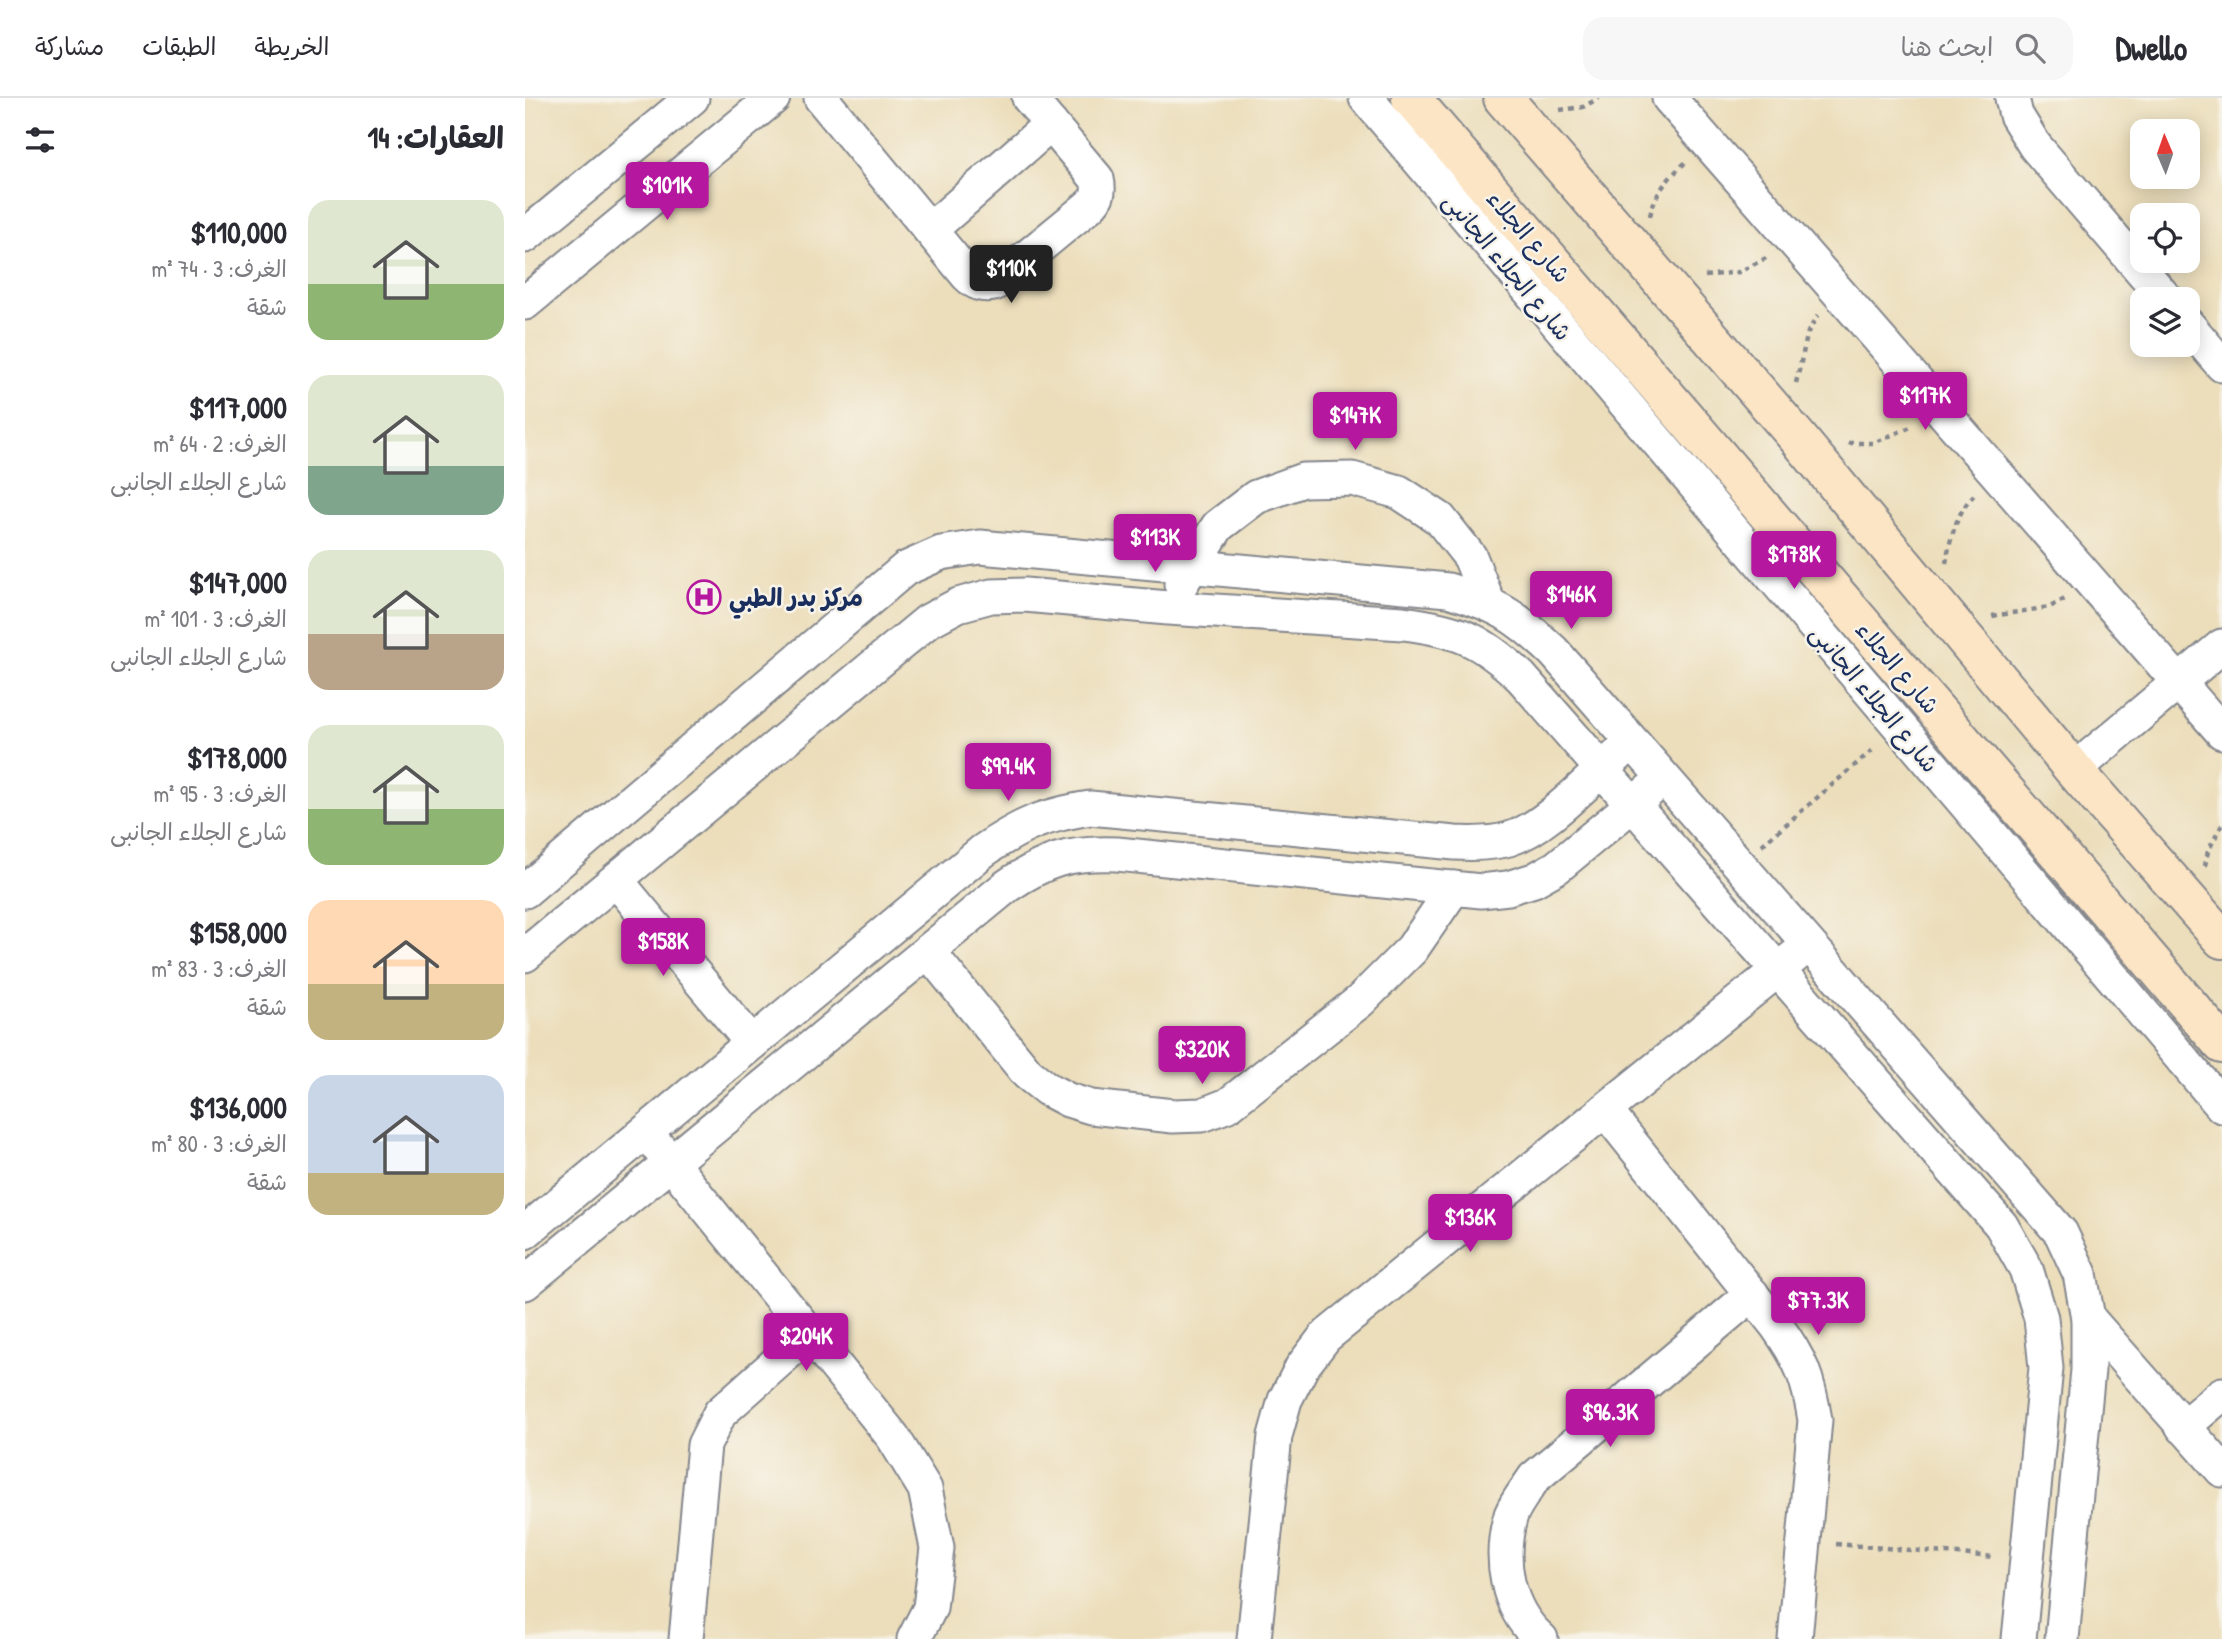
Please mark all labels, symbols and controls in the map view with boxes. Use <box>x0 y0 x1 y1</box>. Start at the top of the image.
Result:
search box <box>1583 17 2073 80</box>
text: Dwello <box>2115 26 2187 70</box>
text: ابحث هنا <box>1900 29 1993 64</box>
icon: search <box>2011 29 2049 67</box>
text: مشاركة <box>35 30 104 62</box>
text: الطبقات <box>142 30 217 62</box>
text: الخريطة <box>255 30 329 62</box>
text: العقارات: 14 <box>367 117 504 157</box>
north arrow <box>2130 119 2200 189</box>
map controls <box>2130 119 2200 357</box>
icon: filters <box>21 121 59 159</box>
pin: $101K <box>618 162 716 222</box>
text: $101K <box>642 169 692 200</box>
street label: شارع الجلاء <box>1478 183 1578 291</box>
street label: شارع الجلاء الجانبى <box>1435 185 1580 348</box>
button: locate <box>2130 203 2200 273</box>
text: $110,000 <box>190 212 287 252</box>
icon: home <box>364 228 448 312</box>
pin: $110K <box>962 246 1060 305</box>
text: $110K <box>986 252 1036 283</box>
text: الغرف: 3 · 74 m² <box>152 253 287 284</box>
button: layers <box>2130 287 2200 357</box>
text: شقة <box>247 291 287 322</box>
pin: $117K <box>1876 372 1974 432</box>
text: $117K <box>1899 379 1951 410</box>
text: $117,000 <box>189 387 287 427</box>
pin: $147K <box>1306 392 1404 452</box>
text: $147K <box>1329 399 1381 430</box>
icon: home <box>364 403 448 487</box>
text: الغرف: 2 · 64 m² <box>153 428 287 459</box>
text: شارع الجلاء الجانبى <box>110 466 287 497</box>
pin: $113K <box>1106 514 1204 574</box>
text: $113K <box>1130 521 1180 552</box>
pin: $178K <box>1745 532 1843 591</box>
text: $178K <box>1767 538 1821 569</box>
text: $147,000 <box>188 562 287 602</box>
pin: $146K <box>1522 572 1620 631</box>
icon: home <box>364 578 448 662</box>
hospital icon: مركز بدر الطبي <box>685 578 723 616</box>
text: $146K <box>1546 578 1596 609</box>
place label: مركز بدر الطبي <box>729 581 863 619</box>
text: الغرف: 3 · 101 m² <box>145 603 287 634</box>
street label: شارع الجلاء <box>1847 614 1947 722</box>
street label: شارع الجلاء الجانبى <box>1802 617 1947 780</box>
text: شارع الجلاء الجانبى <box>110 641 287 672</box>
text: $178,000 <box>187 737 287 777</box>
pin: $99.4K <box>951 744 1065 803</box>
text: $99.4K <box>981 750 1035 781</box>
icon: home <box>364 753 448 837</box>
text: الغرف: 3 · 95 m² <box>153 778 287 809</box>
text: شارع الجلاء الجانبى <box>110 816 287 847</box>
text: $158,000 <box>189 912 287 952</box>
pin: $158K <box>614 918 712 978</box>
text: $158K <box>637 925 689 956</box>
icon: home <box>364 928 448 1012</box>
text: الغرف: 3 · 83 m² <box>151 953 287 984</box>
text: شقة <box>247 991 287 1022</box>
pin: $320K <box>1153 1026 1251 1086</box>
text: $320K <box>1174 1033 1230 1064</box>
text: $136,000 <box>189 1087 287 1127</box>
icon: home <box>364 1103 448 1187</box>
text: الغرف: 3 · 80 m² <box>151 1128 287 1159</box>
text: شقة <box>247 1166 287 1197</box>
pin: $136K <box>1421 1194 1519 1254</box>
text: $136K <box>1444 1201 1496 1232</box>
pin: $77.3K <box>1761 1278 1875 1337</box>
text: $77.3K <box>1787 1284 1849 1315</box>
pin: $204K <box>757 1314 855 1373</box>
text: $204K <box>779 1320 833 1351</box>
pin: $96.3K <box>1553 1390 1667 1449</box>
text: $96.3K <box>1582 1396 1638 1427</box>

